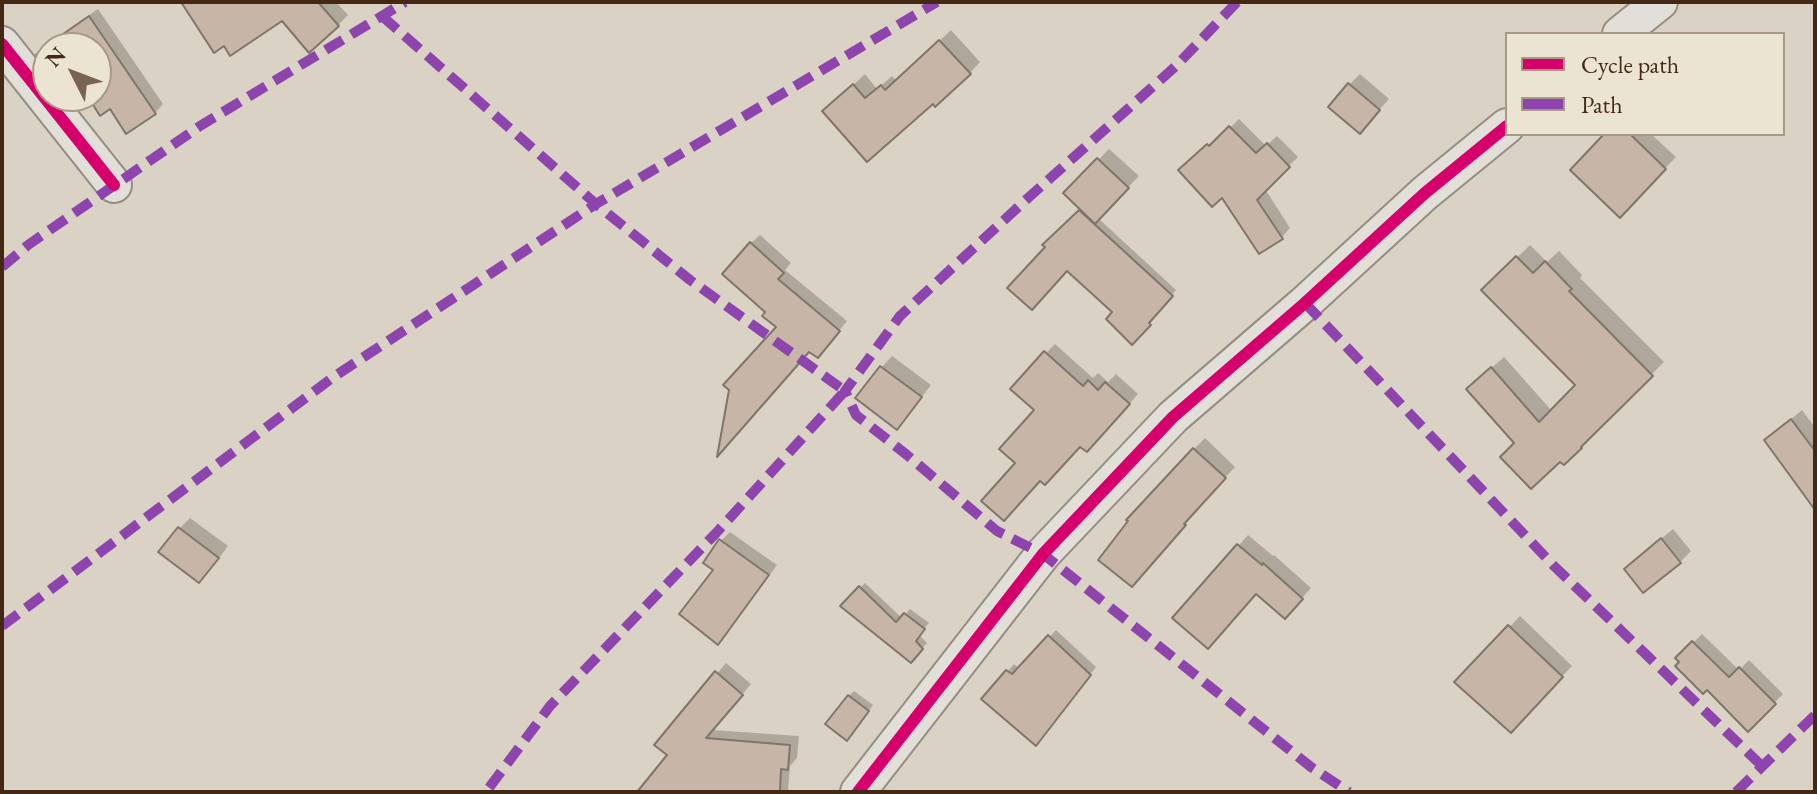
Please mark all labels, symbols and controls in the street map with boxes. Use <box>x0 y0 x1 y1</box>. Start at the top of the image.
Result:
north arrow <box>32 32 112 112</box>
legend <box>1505 32 1785 136</box>
text: N <box>39 41 72 73</box>
text: Cycle path <box>1581 49 1679 80</box>
text: Path <box>1581 89 1623 120</box>

